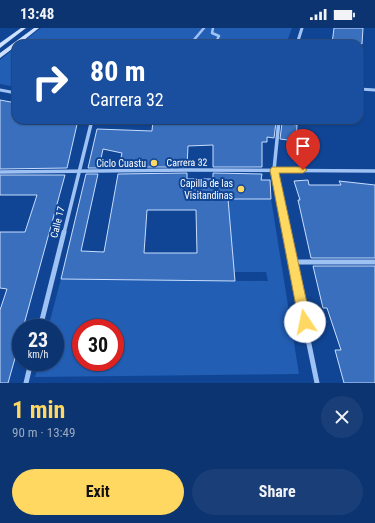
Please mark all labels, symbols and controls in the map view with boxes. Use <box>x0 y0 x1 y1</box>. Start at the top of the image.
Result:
text: 13:48 <box>20 5 54 23</box>
text: 80 m <box>90 55 146 88</box>
icon: right <box>24 56 76 108</box>
text: Carrera 32 <box>90 89 164 110</box>
pin <box>286 129 320 170</box>
icon: arrive <box>292 135 314 157</box>
street label: Carrera 32 <box>166 157 208 168</box>
place label: Ciclo Cuastu <box>96 158 146 169</box>
marker: Ciclo Cuastu <box>149 158 159 168</box>
place label: Capilla de las Visitandinas <box>180 178 233 201</box>
marker: Capilla de las Visitandinas <box>236 184 246 194</box>
street label: Calle 17 <box>48 205 67 239</box>
position arrow <box>284 301 326 343</box>
speed limit sign: 30 <box>72 319 124 371</box>
text: 23 <box>28 328 48 352</box>
text: km/h <box>28 349 48 360</box>
text: 1 min <box>12 396 65 424</box>
button: close <box>321 396 363 438</box>
text: 90 m · 13:49 <box>12 425 75 440</box>
button: Exit <box>12 469 184 515</box>
button: Share <box>192 469 363 515</box>

